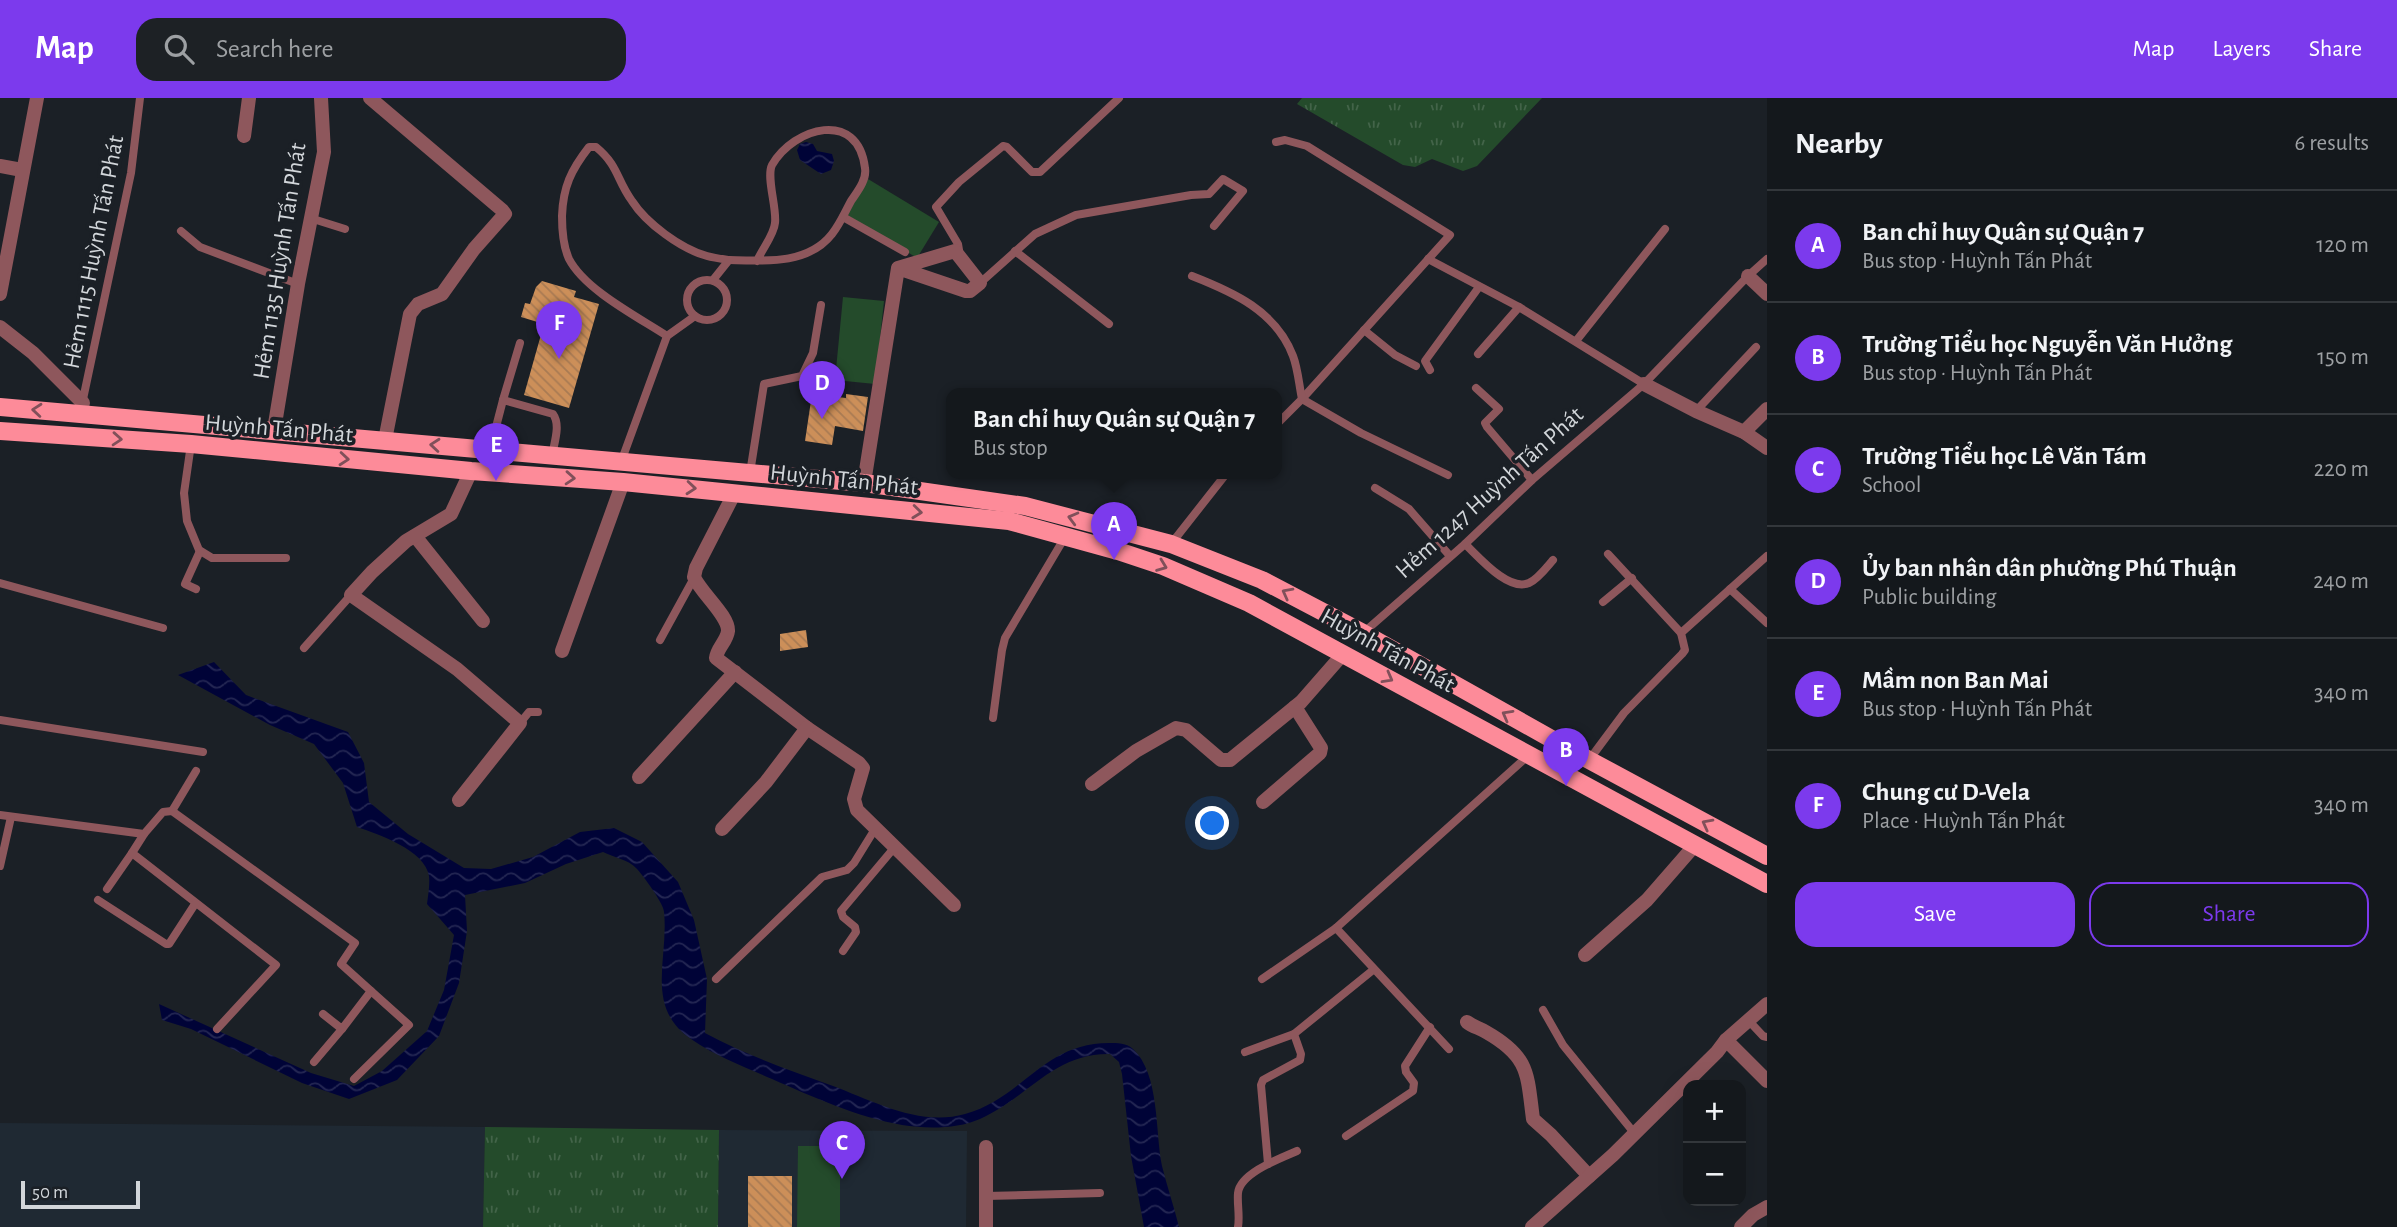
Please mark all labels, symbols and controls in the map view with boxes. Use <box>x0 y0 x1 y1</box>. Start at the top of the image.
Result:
search box <box>136 18 626 81</box>
icon: search <box>160 30 198 68</box>
text: Map <box>35 32 94 65</box>
text: Search here <box>216 36 334 62</box>
text: Map <box>2132 37 2174 61</box>
text: Layers <box>2212 37 2271 61</box>
text: Share <box>2309 37 2362 61</box>
text: Nearby <box>1795 129 1883 159</box>
text: 6 results <box>2295 132 2369 155</box>
street label: Hẻm 1115 Huỳnh Tấn Phát <box>60 133 128 371</box>
street label: Hẻm 1135 Huỳnh Tấn Phát <box>249 141 311 381</box>
text: Ban chỉ huy Quân sự Quận 7 <box>1862 219 2144 245</box>
text: A <box>1811 234 1825 257</box>
text: 120 m <box>2316 234 2369 257</box>
text: Bus stop · Huỳnh Tấn Phát <box>1862 250 2092 273</box>
pin: F <box>536 301 582 359</box>
text: Trường Tiểu học Nguyễn Văn Hưởng <box>1862 331 2232 357</box>
text: B <box>1811 346 1825 369</box>
text: 150 m <box>2317 346 2369 369</box>
pin: D <box>799 361 845 419</box>
text: Bus stop · Huỳnh Tấn Phát <box>1862 362 2092 385</box>
popup <box>946 388 1282 479</box>
street label: Hẻm 1247 Huỳnh Tấn Phát <box>1391 402 1588 583</box>
one-way arrow <box>32 403 43 418</box>
text: Ban chỉ huy Quân sự Quận 7 <box>973 406 1255 432</box>
street label: Huỳnh Tấn Phát <box>204 411 354 447</box>
pin: E <box>473 423 519 481</box>
one-way arrow <box>112 431 123 446</box>
text: Bus stop <box>973 437 1048 460</box>
one-way arrow <box>429 438 440 453</box>
text: Trường Tiểu học Lê Văn Tám <box>1862 443 2147 469</box>
one-way arrow <box>338 451 349 466</box>
text: C <box>1812 458 1824 481</box>
text: 220 m <box>2314 458 2369 481</box>
street label: Huỳnh Tấn Phát <box>769 460 919 500</box>
one-way arrow <box>565 471 576 486</box>
text: School <box>1862 474 1921 497</box>
one-way arrow <box>685 481 697 496</box>
pin: A <box>1091 502 1137 560</box>
one-way arrow <box>911 504 923 519</box>
one-way arrow <box>1067 512 1079 526</box>
text: Ủy ban nhân dân phường Phú Thuận <box>1862 555 2237 581</box>
one-way arrow <box>1156 558 1168 572</box>
text: D <box>1810 570 1826 593</box>
text: 240 m <box>2313 570 2369 593</box>
text: Public building <box>1862 586 1996 609</box>
one-way arrow <box>1282 588 1294 601</box>
street label: Huỳnh Tấn Phát <box>1317 604 1459 698</box>
text: Mầm non Ban Mai <box>1862 667 2049 693</box>
one-way arrow <box>1380 670 1393 683</box>
text: E <box>1812 682 1824 705</box>
text: 340 m <box>2314 682 2369 705</box>
text: Bus stop · Huỳnh Tấn Phát <box>1862 698 2092 721</box>
one-way arrow <box>1502 710 1515 723</box>
pin: B <box>1543 728 1589 786</box>
text: Chung cư D-Vela <box>1862 779 2030 805</box>
text: F <box>1813 794 1823 817</box>
text: 340 m <box>2314 794 2369 817</box>
your location <box>1195 806 1229 840</box>
text: Place · Huỳnh Tấn Phát <box>1862 810 2065 833</box>
one-way arrow <box>1702 819 1714 832</box>
button: Save <box>1795 882 2075 947</box>
button: Share <box>2089 882 2369 947</box>
map controls <box>1683 1080 1746 1206</box>
button: + <box>1683 1080 1746 1143</box>
pin: C <box>819 1121 865 1179</box>
button: − <box>1683 1143 1746 1206</box>
scale bar <box>21 1178 140 1210</box>
text: 50 m <box>32 1183 68 1202</box>

